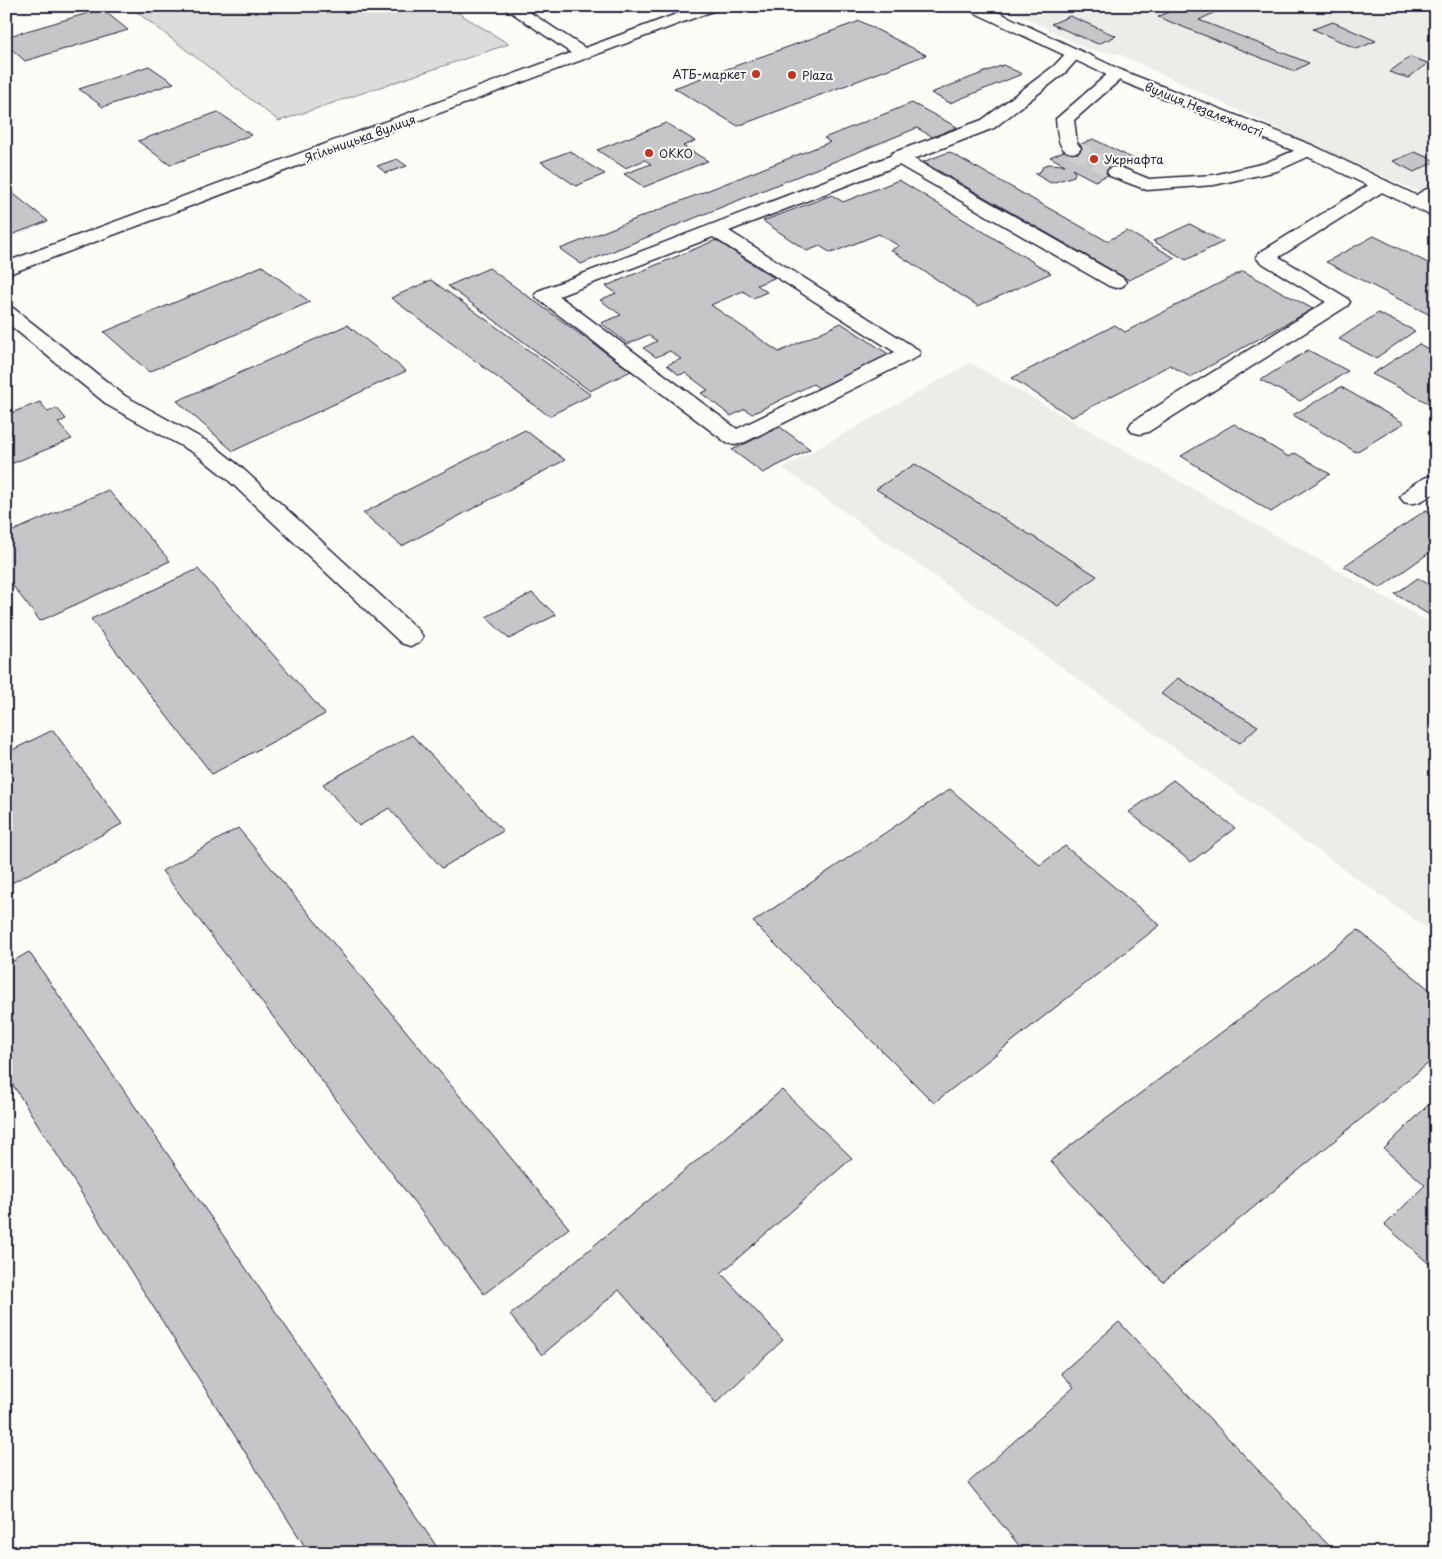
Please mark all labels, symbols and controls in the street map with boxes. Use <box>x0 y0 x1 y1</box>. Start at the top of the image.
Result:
place label: АТБ-маркет <box>673 65 746 83</box>
place label: Plaza <box>802 66 833 84</box>
marker: АТБ-маркет <box>750 68 762 80</box>
marker: Plaza <box>786 69 798 81</box>
street label: вулиця Незалежності <box>1142 77 1266 141</box>
street label: Ягільницька вулиця <box>302 110 418 166</box>
place label: ОККО <box>659 144 693 162</box>
marker: ОККО <box>643 147 655 159</box>
place label: Укрнафта <box>1104 150 1164 168</box>
marker: Укрнафта <box>1088 153 1100 165</box>

